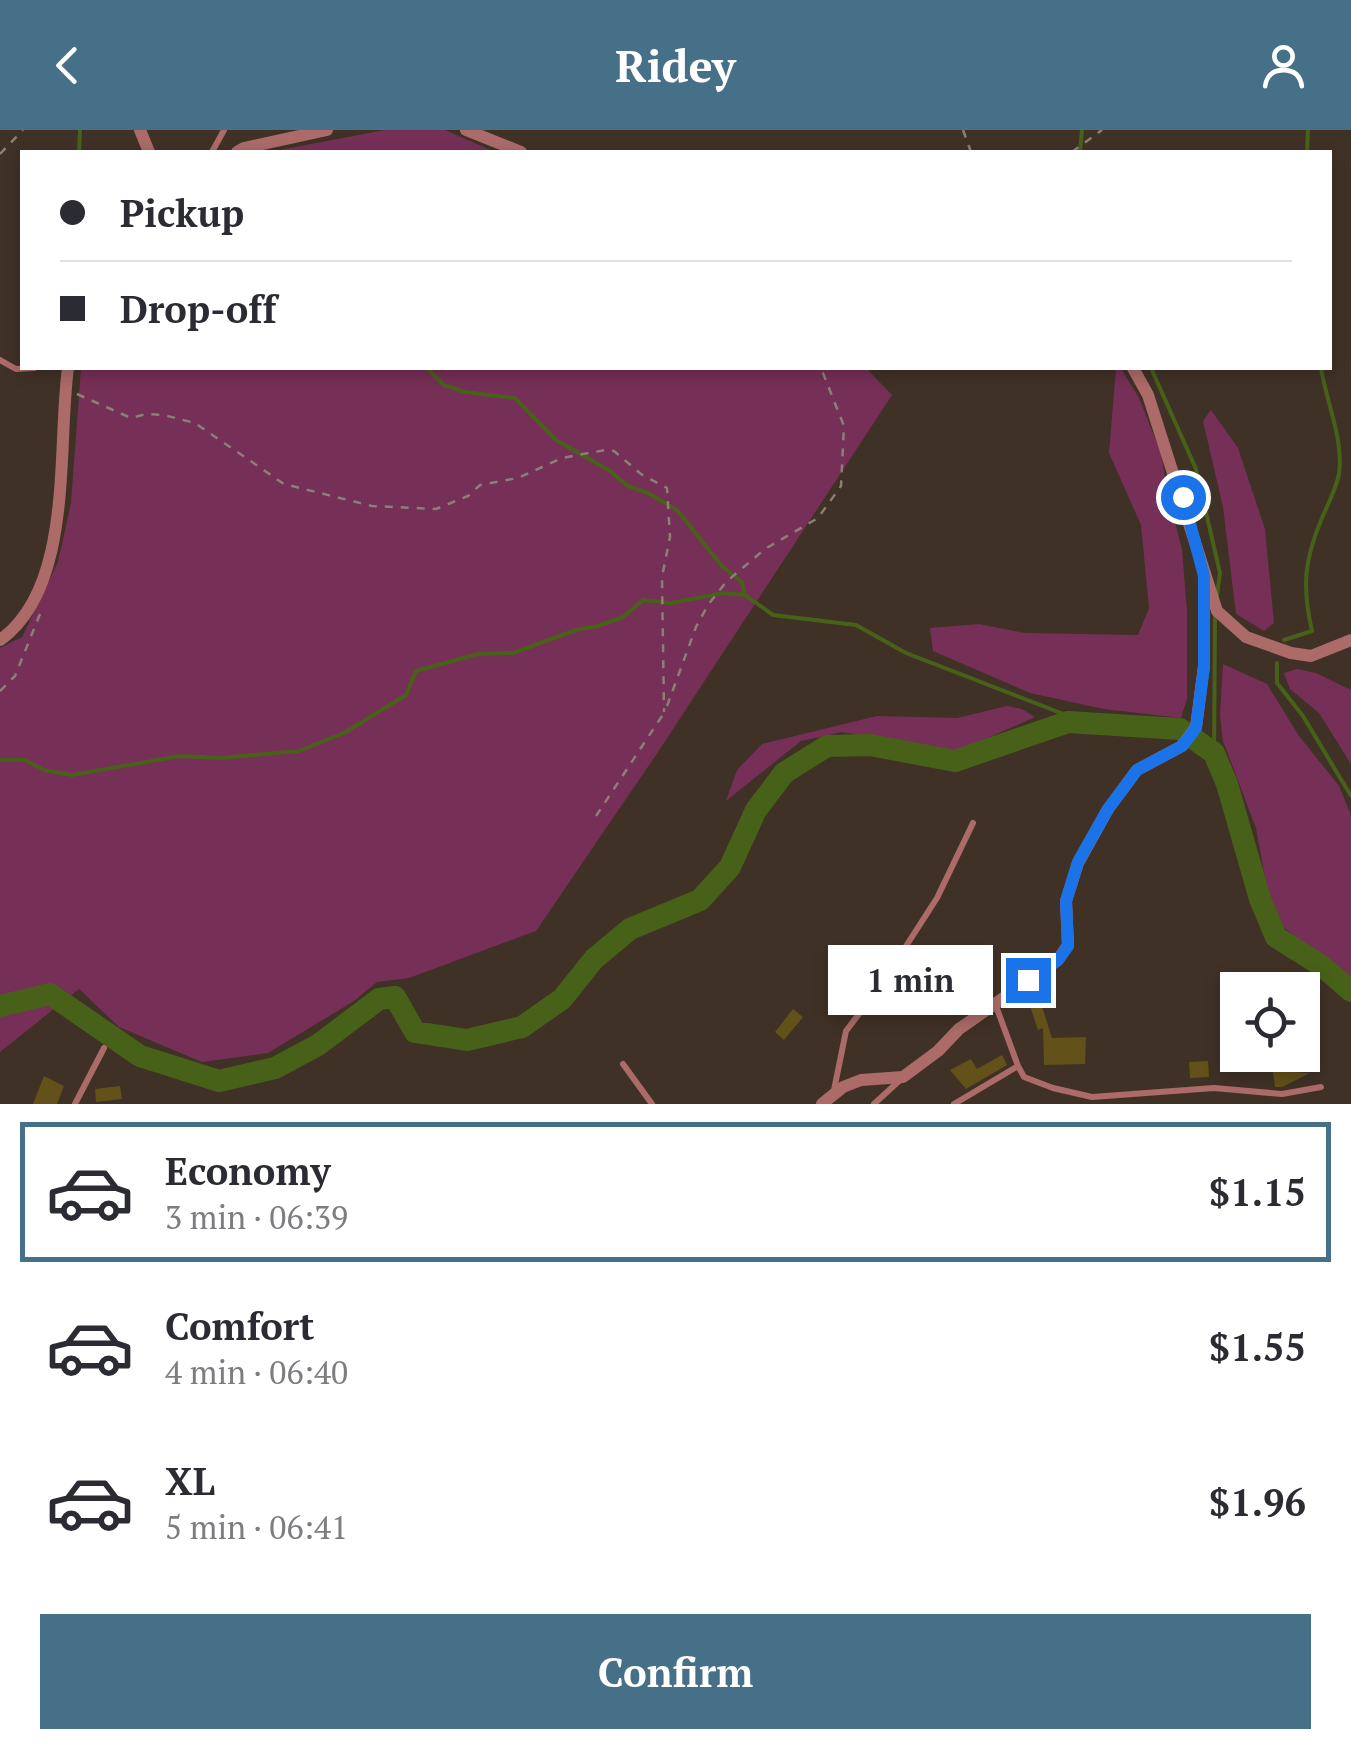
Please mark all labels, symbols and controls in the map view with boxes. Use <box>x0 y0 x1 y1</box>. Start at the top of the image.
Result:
text: Ridey <box>615 35 736 95</box>
icon: back <box>40 38 95 93</box>
icon: person <box>1256 38 1311 93</box>
text: Pickup <box>120 188 244 238</box>
text: Drop-off <box>120 284 277 334</box>
route start <box>1161 475 1206 520</box>
callout: 1 min <box>828 945 993 1015</box>
route end <box>1006 958 1051 1003</box>
text: 1 min <box>867 959 954 1001</box>
map controls <box>1220 972 1320 1072</box>
button: locate <box>1220 972 1320 1072</box>
text: Economy <box>165 1146 331 1196</box>
icon: car <box>45 1147 135 1237</box>
text: $1.15 <box>1209 1167 1306 1217</box>
text: 3 min · 06:39 <box>165 1196 348 1238</box>
text: Comfort <box>165 1301 314 1351</box>
icon: car <box>45 1302 135 1392</box>
text: $1.55 <box>1209 1322 1306 1372</box>
text: 4 min · 06:40 <box>165 1351 348 1393</box>
text: XL <box>165 1456 215 1506</box>
icon: car <box>45 1457 135 1547</box>
text: $1.96 <box>1209 1477 1306 1527</box>
text: 5 min · 06:41 <box>165 1506 348 1548</box>
button: Confirm <box>40 1614 1311 1729</box>

